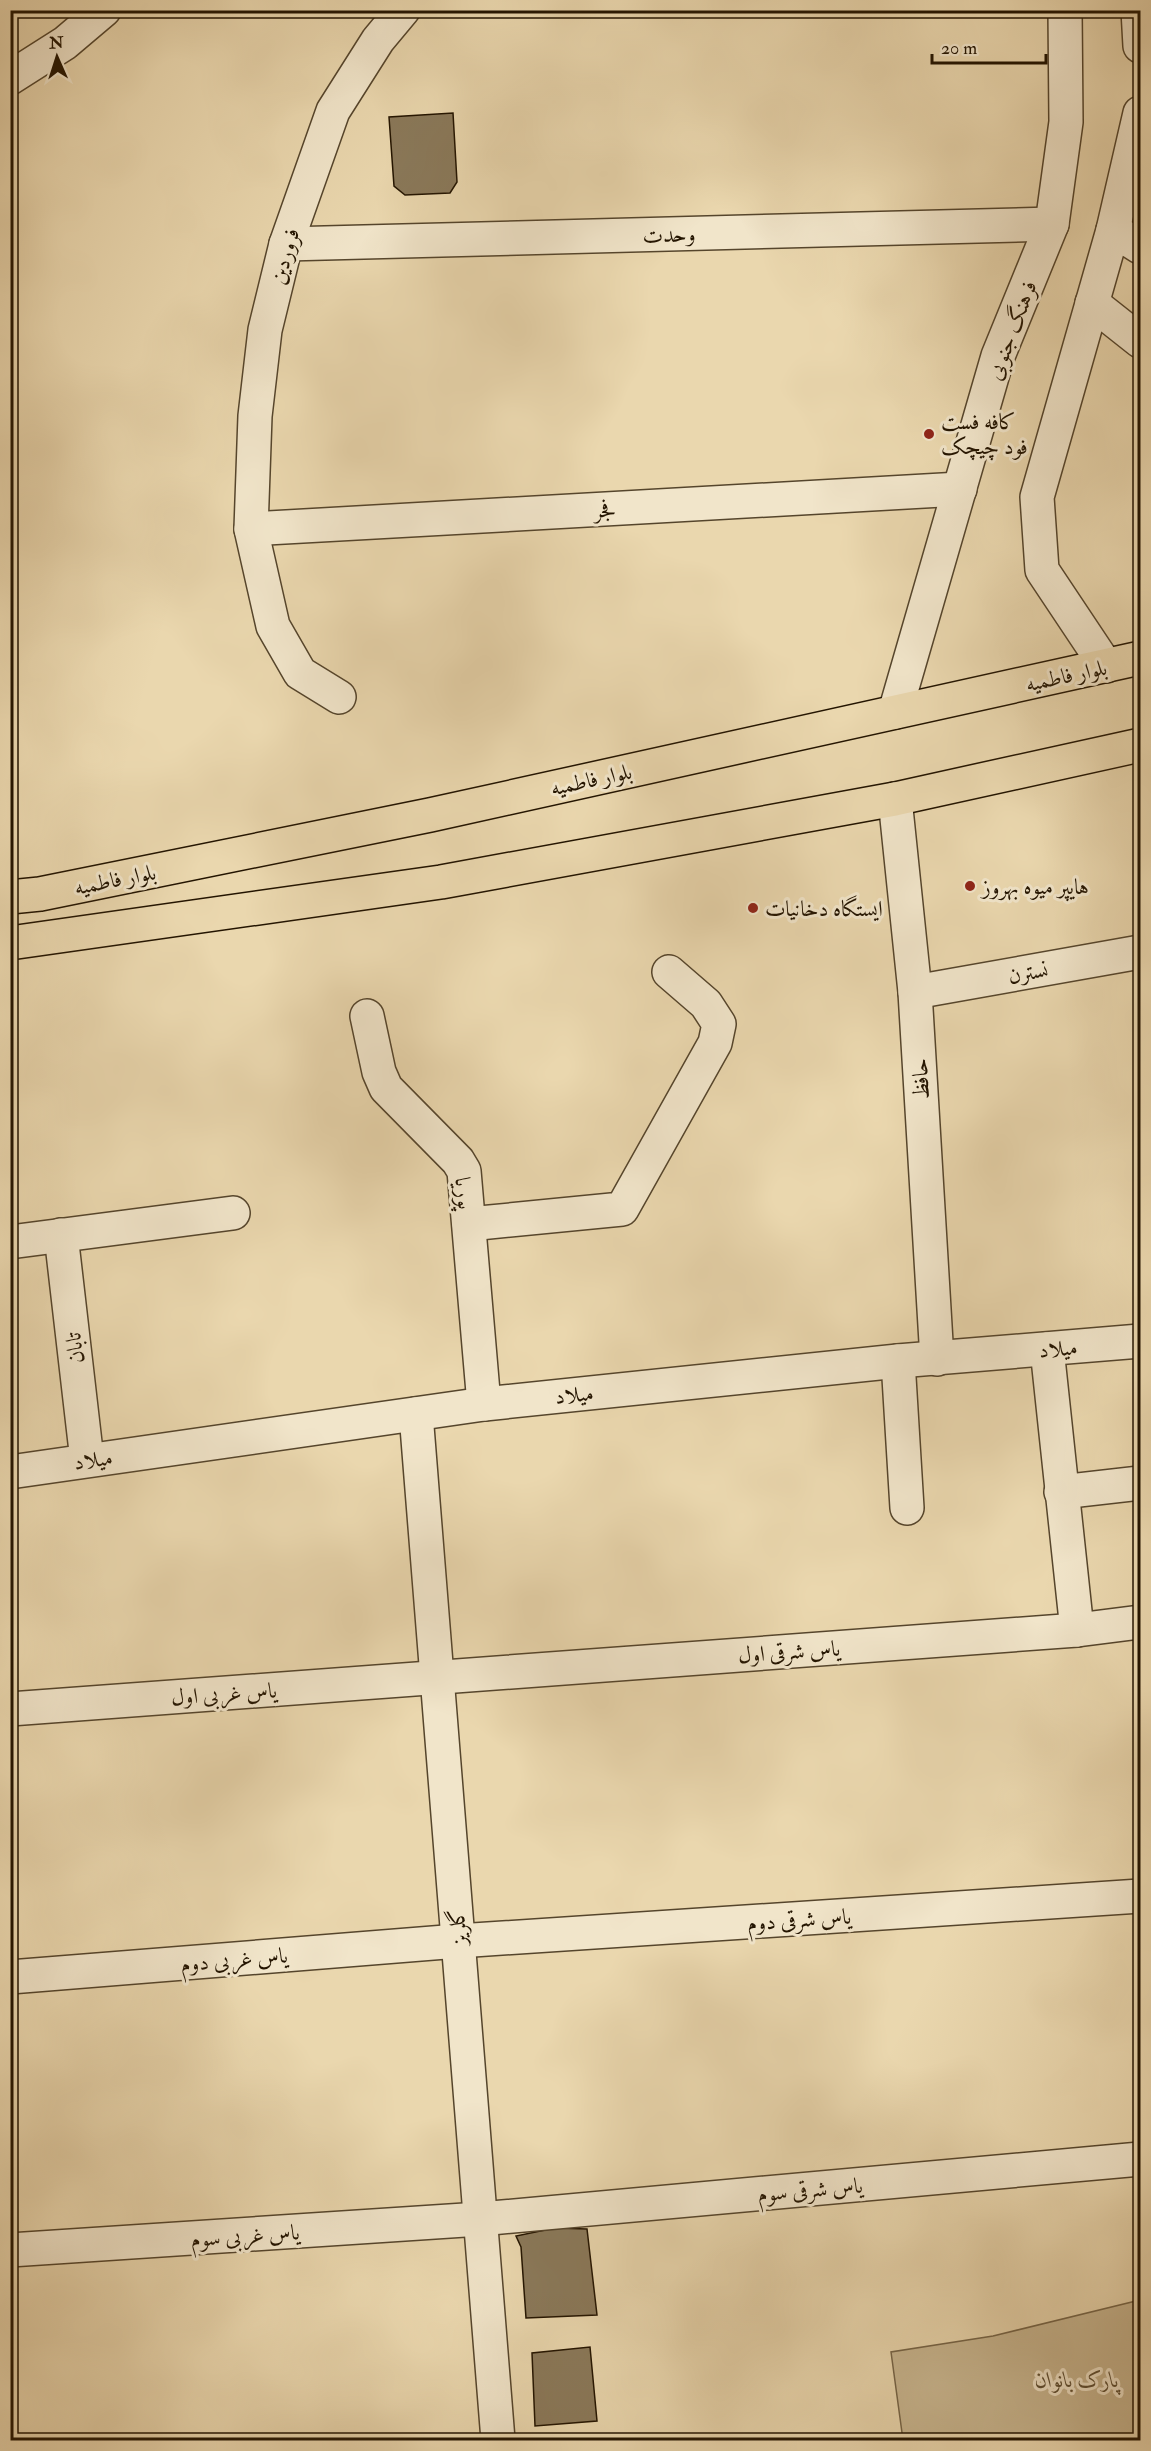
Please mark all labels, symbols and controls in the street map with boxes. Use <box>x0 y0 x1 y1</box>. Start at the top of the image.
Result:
north arrow <box>27 27 87 87</box>
scale bar <box>932 27 1046 65</box>
text: N <box>48 33 65 53</box>
text: 20 m <box>941 37 977 60</box>
street label: وحدت <box>642 220 696 250</box>
street label: فروردین <box>264 225 306 288</box>
street label: فرهنگ جنوبی <box>980 277 1046 385</box>
place label: کافه فست فود چیچک <box>941 408 1028 461</box>
marker: کافه فست فود چیچک <box>922 427 936 441</box>
street label: فجر <box>591 495 617 525</box>
street label: بلوار فاطمیه <box>1023 654 1110 698</box>
street label: بلوار فاطمیه <box>548 758 635 802</box>
street label: بلوار فاطمیه <box>72 858 159 902</box>
place label: هایپر میوه بهروز <box>980 873 1089 902</box>
marker: هایپر میوه بهروز <box>963 879 977 893</box>
place label: ایستگاه دخانیات <box>765 895 883 923</box>
marker: ایستگاه دخانیات <box>746 901 760 915</box>
street label: نسترن <box>1006 956 1050 990</box>
street label: حافظ <box>906 1058 936 1100</box>
street label: پوریا <box>446 1175 480 1213</box>
street label: تابان <box>59 1330 91 1365</box>
street label: میلاد <box>1037 1333 1079 1365</box>
street label: میلاد <box>553 1379 595 1411</box>
street label: میلاد <box>72 1443 114 1477</box>
street label: یاس شرقی اول <box>737 1634 843 1670</box>
street label: یاس غربی اول <box>170 1676 280 1714</box>
street label: یاس شرقی دوم <box>746 1902 854 1943</box>
street label: گلریز <box>442 1907 474 1949</box>
street label: یاس غربی دوم <box>179 1941 291 1984</box>
street label: یاس شرقی سوم <box>756 2171 866 2214</box>
street label: یاس غربی سوم <box>190 2218 303 2259</box>
park label: پارک بانوان <box>1035 2366 1121 2396</box>

